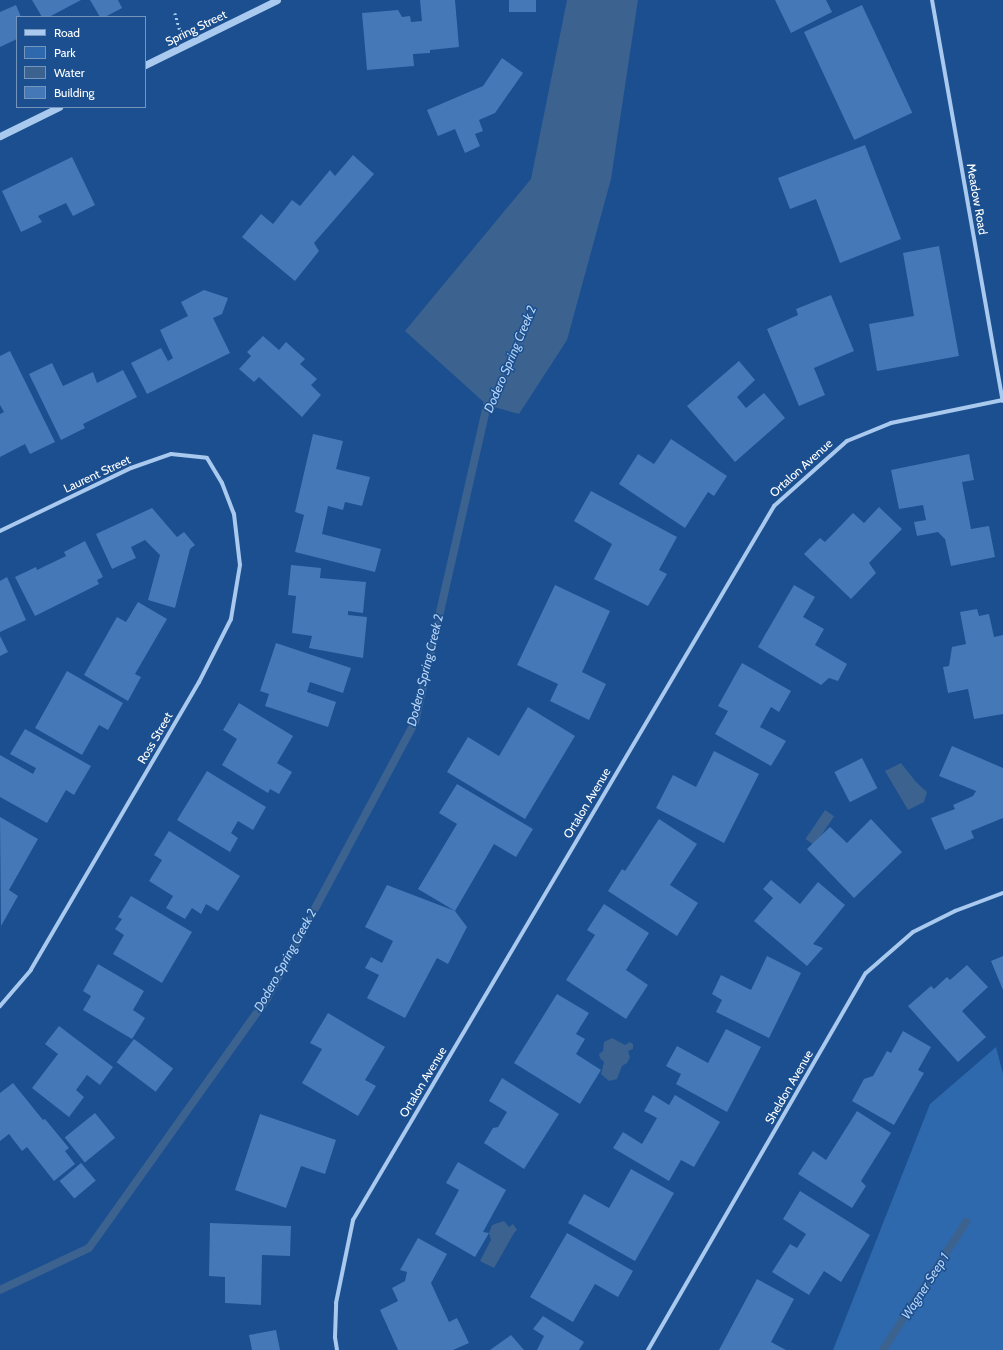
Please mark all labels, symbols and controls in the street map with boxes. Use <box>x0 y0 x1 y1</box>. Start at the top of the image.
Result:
street label: Spring Street <box>163 7 229 49</box>
legend <box>16 16 146 108</box>
text: Road <box>54 25 80 40</box>
text: Park <box>54 45 76 60</box>
text: Water <box>54 65 84 80</box>
text: Building <box>54 85 95 100</box>
street label: Meadow Road <box>964 162 990 236</box>
water label: Dodero Spring Creek 2 <box>480 303 540 415</box>
street label: Ortalon Avenue <box>767 436 835 500</box>
street label: Laurent Street <box>61 452 133 496</box>
water label: Dodero Spring Creek 2 <box>404 612 446 728</box>
street label: Ross Street <box>134 710 176 766</box>
street label: Ortalon Avenue <box>560 765 614 841</box>
water label: Dodero Spring Creek 2 <box>250 906 320 1014</box>
street label: Ortalon Avenue <box>396 1044 450 1120</box>
street label: Sheldon Avenue <box>762 1047 816 1127</box>
water label: Wagner Seep 1 <box>898 1250 952 1322</box>

